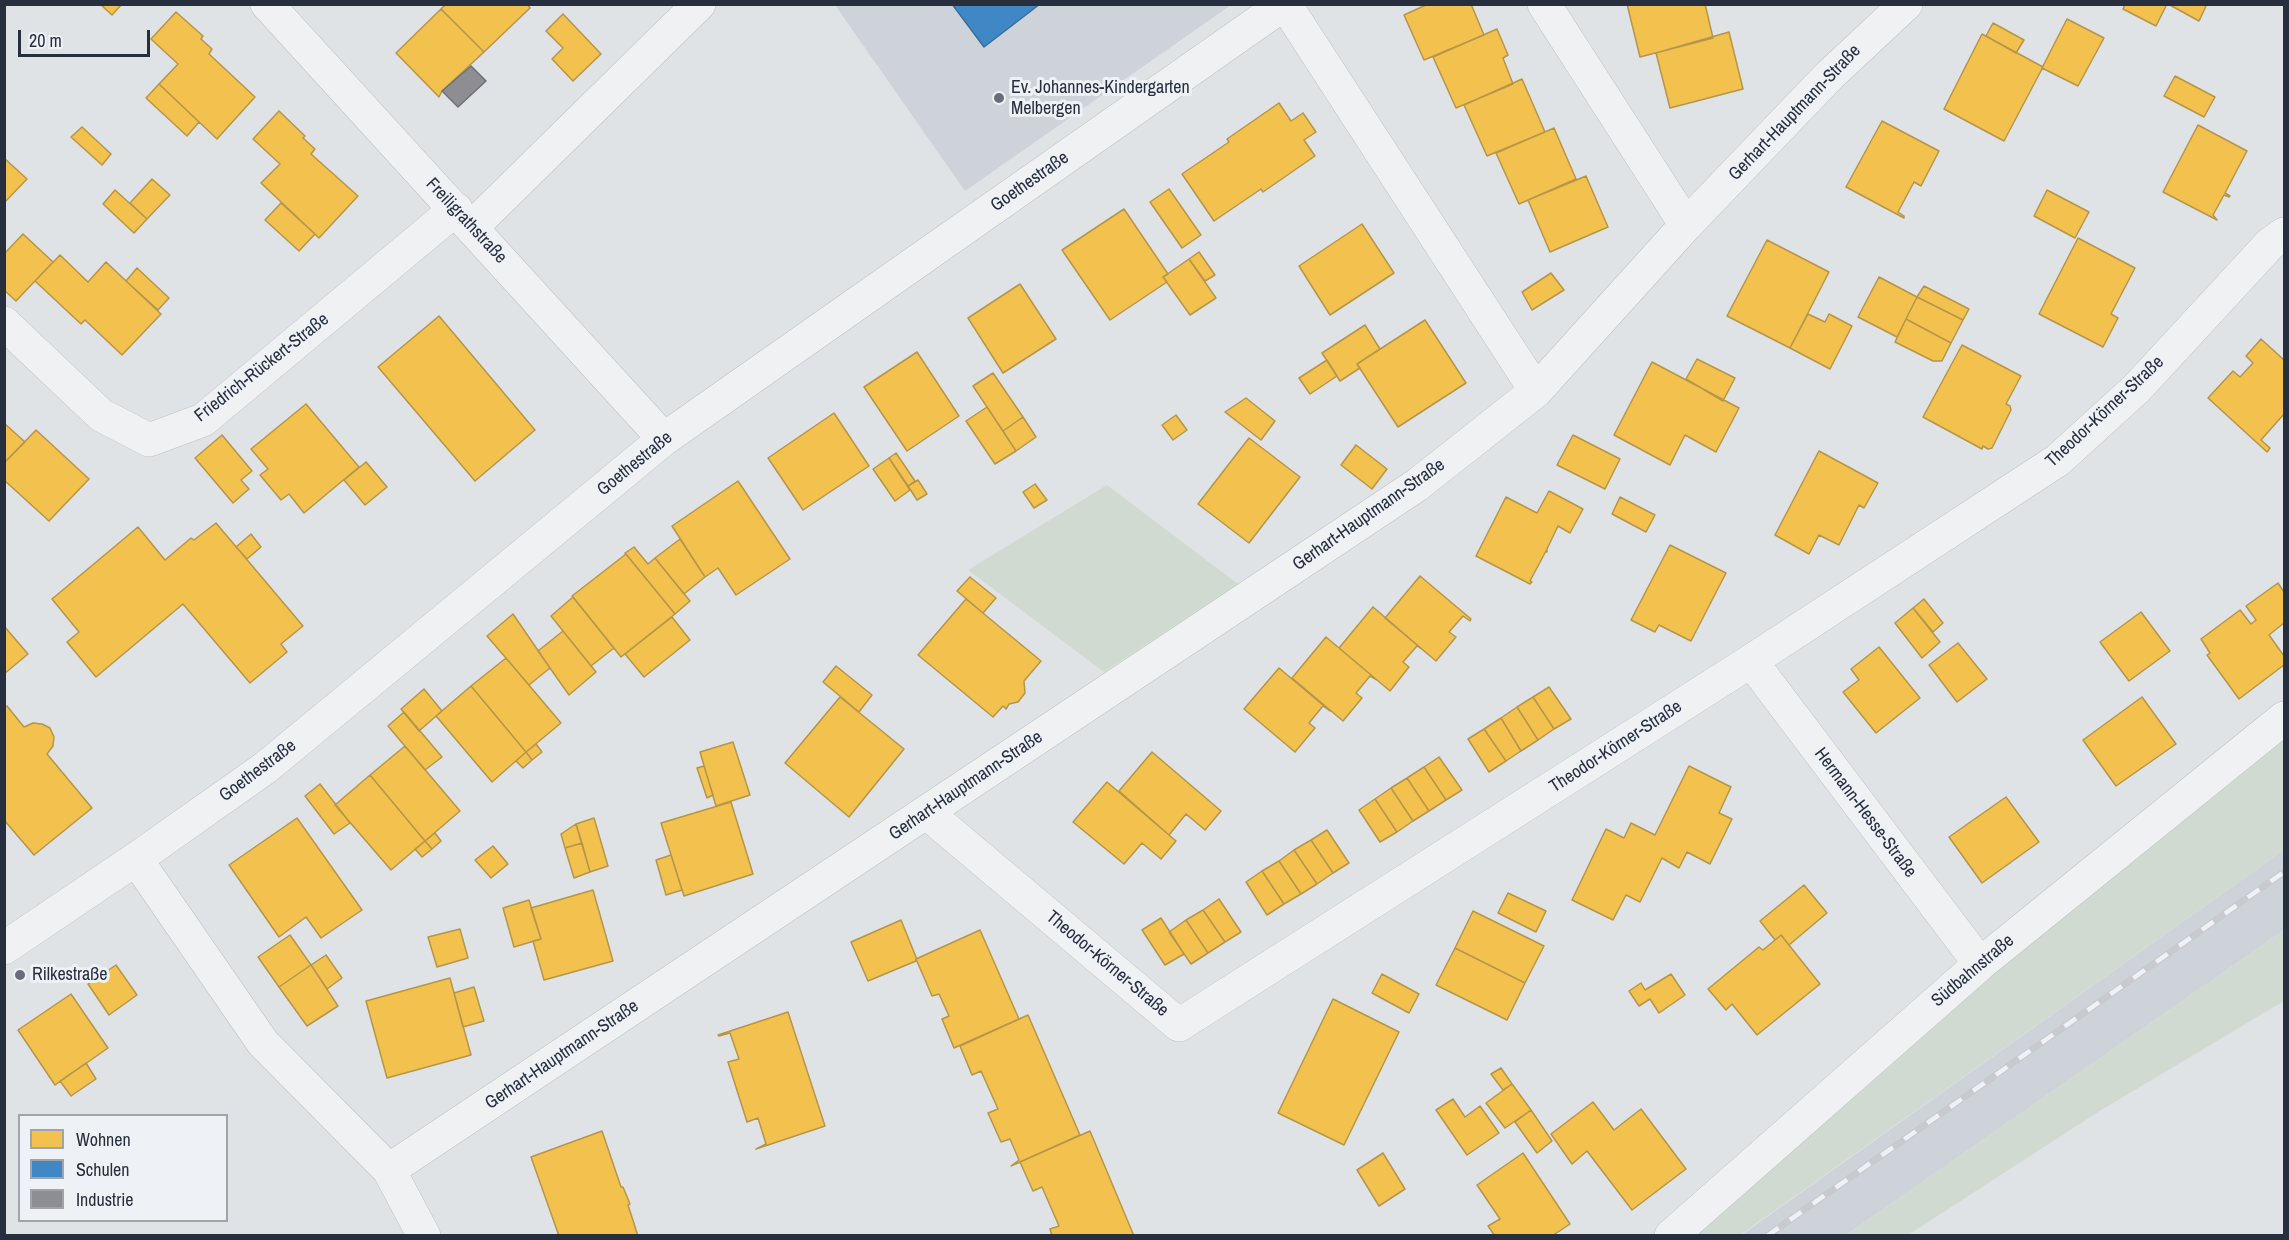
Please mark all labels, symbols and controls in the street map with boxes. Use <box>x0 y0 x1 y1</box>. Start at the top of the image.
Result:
scale bar <box>21 18 153 56</box>
text: 20 m <box>29 28 62 53</box>
street label: Gerhart-Hauptmann-Straße <box>1725 41 1865 185</box>
place label: Ev. Johannes-Kindergarten Melbergen <box>1011 77 1190 119</box>
marker: Ev. Johannes-Kindergarten Melbergen <box>992 91 1006 105</box>
street label: Goethestraße <box>987 147 1073 217</box>
street label: Freiligrathstraße <box>421 174 511 268</box>
street label: Friedrich-Rückert-Straße <box>191 309 333 427</box>
street label: Theodor-Körner-Straße <box>2042 352 2168 472</box>
street label: Goethestraße <box>593 427 677 501</box>
street label: Gerhart-Hauptmann-Straße <box>1289 454 1449 576</box>
street label: Theodor-Körner-Straße <box>1546 696 1686 798</box>
street label: Gerhart-Hauptmann-Straße <box>885 727 1047 845</box>
street label: Goethestraße <box>215 735 301 807</box>
street label: Hermann-Hesse-Straße <box>1809 744 1921 882</box>
street label: Theodor-Körner-Straße <box>1041 906 1173 1022</box>
street label: Südbahnstraße <box>1927 930 2019 1012</box>
place label: Rilkestraße <box>32 964 107 986</box>
marker: Rilkestraße <box>13 968 27 982</box>
street label: Gerhart-Hauptmann-Straße <box>481 996 643 1114</box>
legend <box>18 1114 228 1222</box>
text: Wohnen <box>76 1127 131 1152</box>
text: Schulen <box>76 1157 129 1182</box>
text: Industrie <box>76 1187 133 1212</box>

